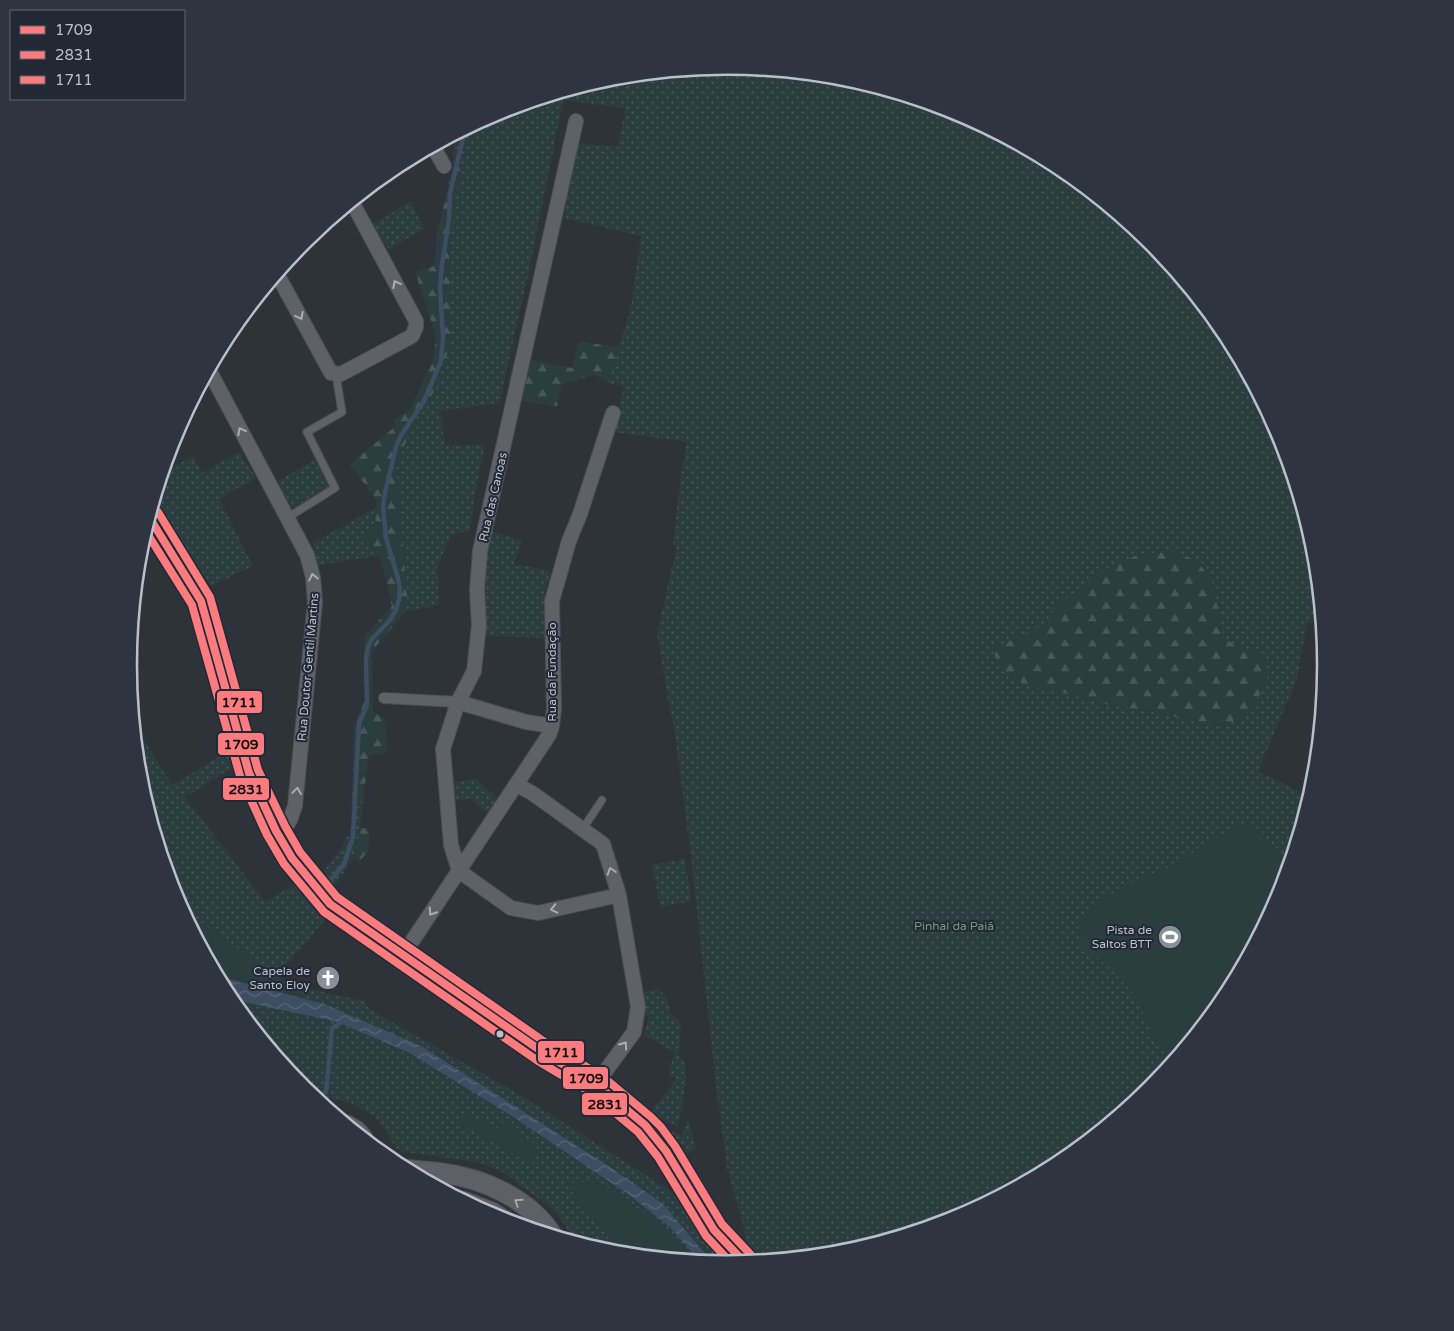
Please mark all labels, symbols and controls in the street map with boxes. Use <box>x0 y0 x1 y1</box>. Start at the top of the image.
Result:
legend <box>10 10 185 100</box>
text: 1709 <box>55 21 93 39</box>
text: 2831 <box>55 46 93 64</box>
text: 1711 <box>55 71 93 89</box>
one-way arrow <box>392 280 402 289</box>
one-way arrow <box>294 311 304 320</box>
one-way arrow <box>237 428 247 437</box>
street label: Rua das Canoas <box>476 451 510 543</box>
one-way arrow <box>308 572 318 581</box>
street label: Rua Doutor Gentil Martins <box>295 592 321 742</box>
street label: Rua da Fundação <box>545 622 559 722</box>
line badge: 1711 <box>216 690 263 714</box>
text: 1711 <box>221 694 257 711</box>
line badge: 1709 <box>217 732 265 756</box>
text: 1709 <box>223 736 259 753</box>
line badge: 2831 <box>222 777 270 801</box>
text: 2831 <box>228 781 264 798</box>
one-way arrow <box>291 786 302 794</box>
one-way arrow <box>607 868 617 876</box>
one-way arrow <box>549 903 558 914</box>
one-way arrow <box>429 906 438 916</box>
park label: Pinhal da Paiã <box>914 919 994 933</box>
place label: Pista de Saltos BTT <box>1092 923 1153 951</box>
sports icon: Pista de Saltos BTT <box>1157 924 1183 950</box>
place label: Capela de Santo Eloy <box>249 964 311 992</box>
church icon: Capela de Santo Eloy <box>315 965 341 991</box>
unlabelled marker <box>495 1029 505 1039</box>
line badge: 1711 <box>537 1040 585 1064</box>
one-way arrow <box>618 1041 627 1051</box>
text: 1711 <box>543 1044 579 1061</box>
line badge: 1709 <box>562 1066 609 1090</box>
text: 1709 <box>568 1070 604 1087</box>
line badge: 2831 <box>581 1092 628 1116</box>
text: 2831 <box>587 1096 623 1113</box>
one-way arrow <box>515 1199 524 1208</box>

